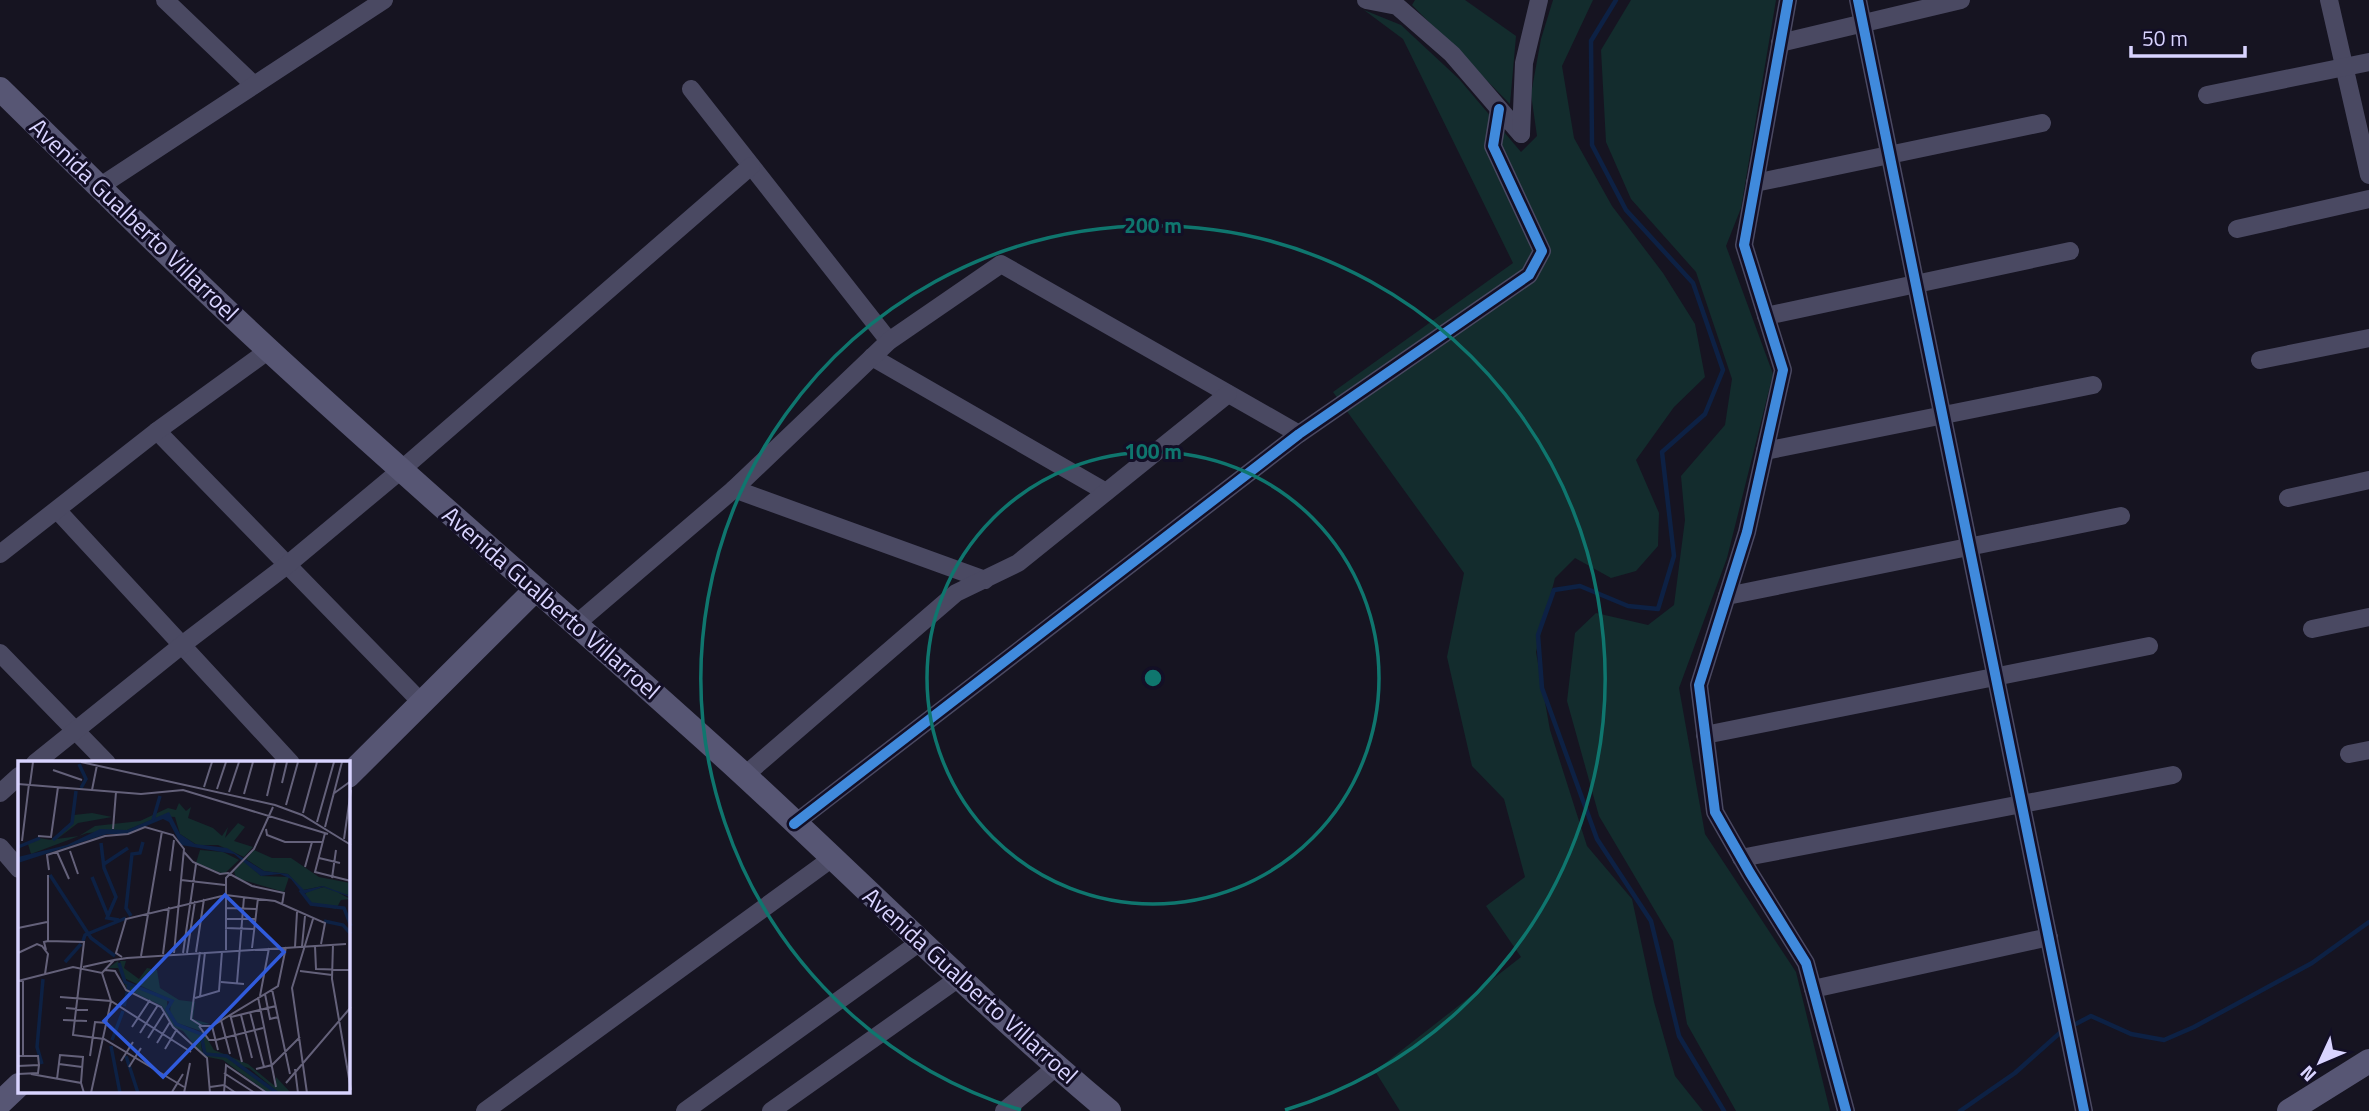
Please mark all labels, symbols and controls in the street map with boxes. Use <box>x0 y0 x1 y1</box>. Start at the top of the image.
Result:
scale bar <box>2131 14 2245 58</box>
text: 50 m <box>2142 22 2188 54</box>
street label: Avenida Gualberto Villarroel <box>22 109 248 329</box>
text: 200 m <box>1124 209 1182 241</box>
text: 100 m <box>1124 435 1182 467</box>
street label: Avenida Gualberto Villarroel <box>435 497 669 707</box>
centre of rings <box>1141 666 1165 690</box>
inset map <box>18 761 350 1094</box>
street label: Avenida Gualberto Villarroel <box>855 879 1086 1092</box>
north arrow <box>2285 1027 2355 1097</box>
text: N <box>2292 1059 2322 1089</box>

